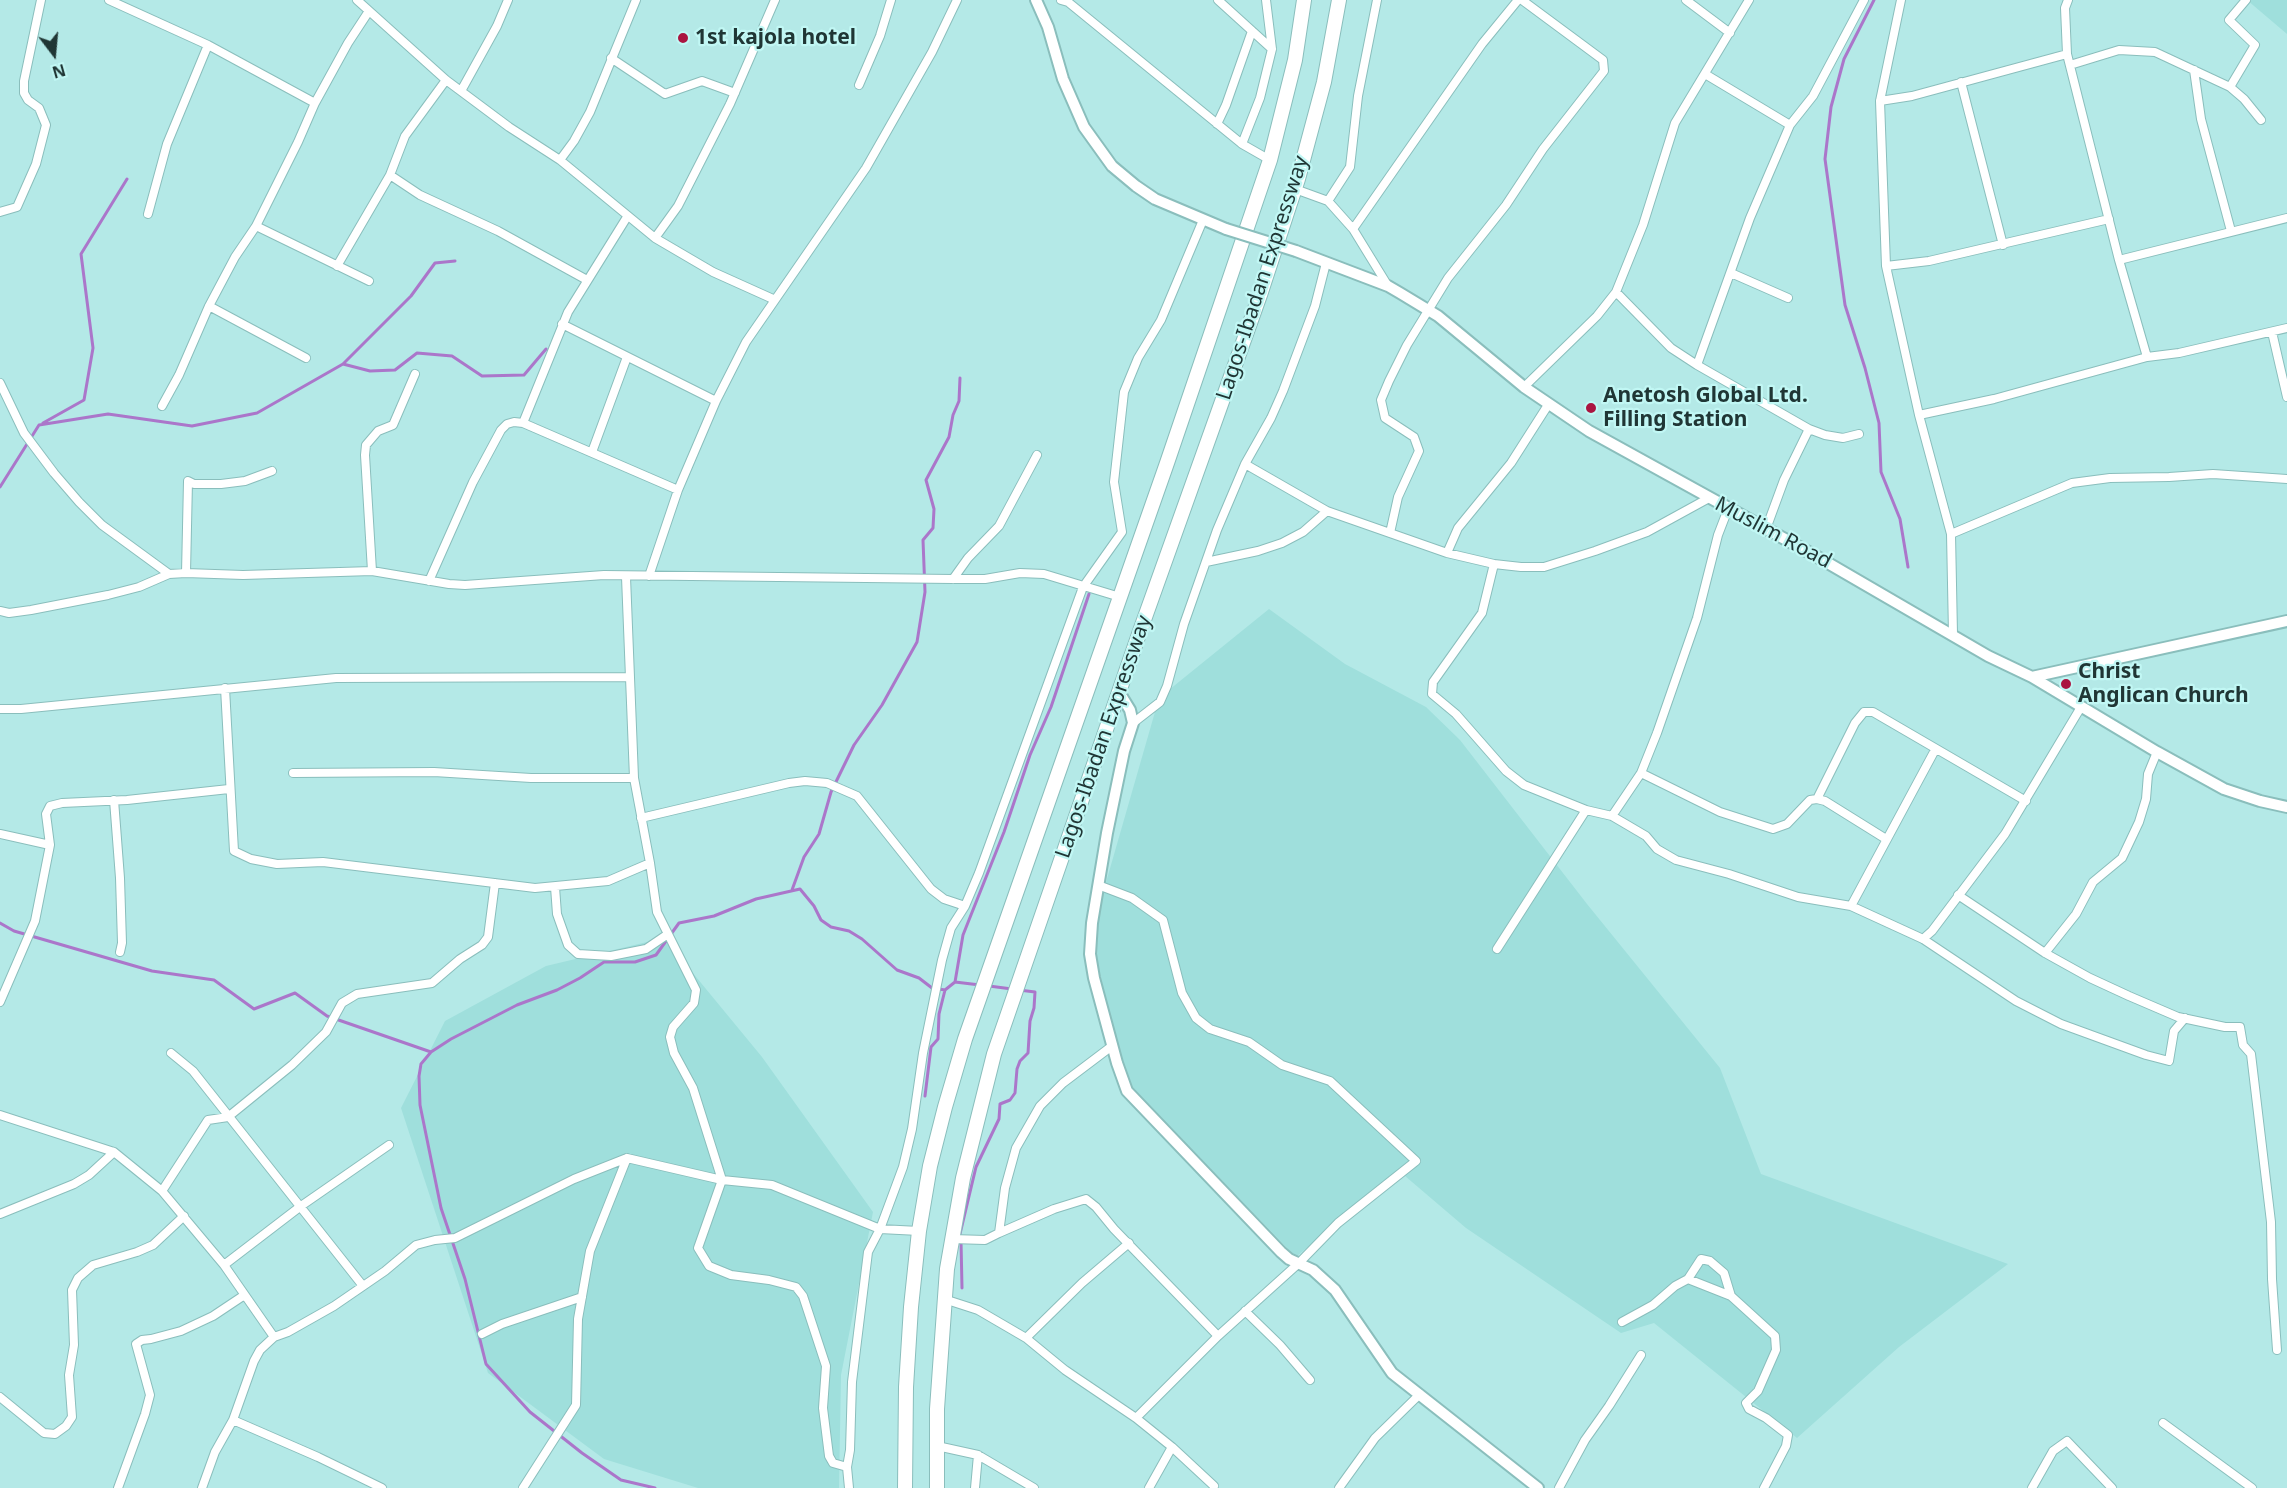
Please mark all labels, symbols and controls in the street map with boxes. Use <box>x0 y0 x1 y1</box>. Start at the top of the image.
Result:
north arrow <box>24 24 84 84</box>
place label: 1st kajola hotel <box>695 25 856 51</box>
marker: 1st kajola hotel <box>676 31 690 45</box>
text: N <box>50 59 68 84</box>
street label: Lagos-Ibadan Expressway <box>1212 153 1314 403</box>
place label: Anetosh Global Ltd. Filling Station <box>1603 383 1808 433</box>
marker: Anetosh Global Ltd. Filling Station <box>1584 401 1598 415</box>
street label: Muslim Road <box>1710 492 1836 574</box>
street label: Lagos-Ibadan Expressway <box>1051 612 1157 862</box>
place label: Christ Anglican Church <box>2078 659 2249 709</box>
marker: Christ Anglican Church <box>2059 677 2073 691</box>

